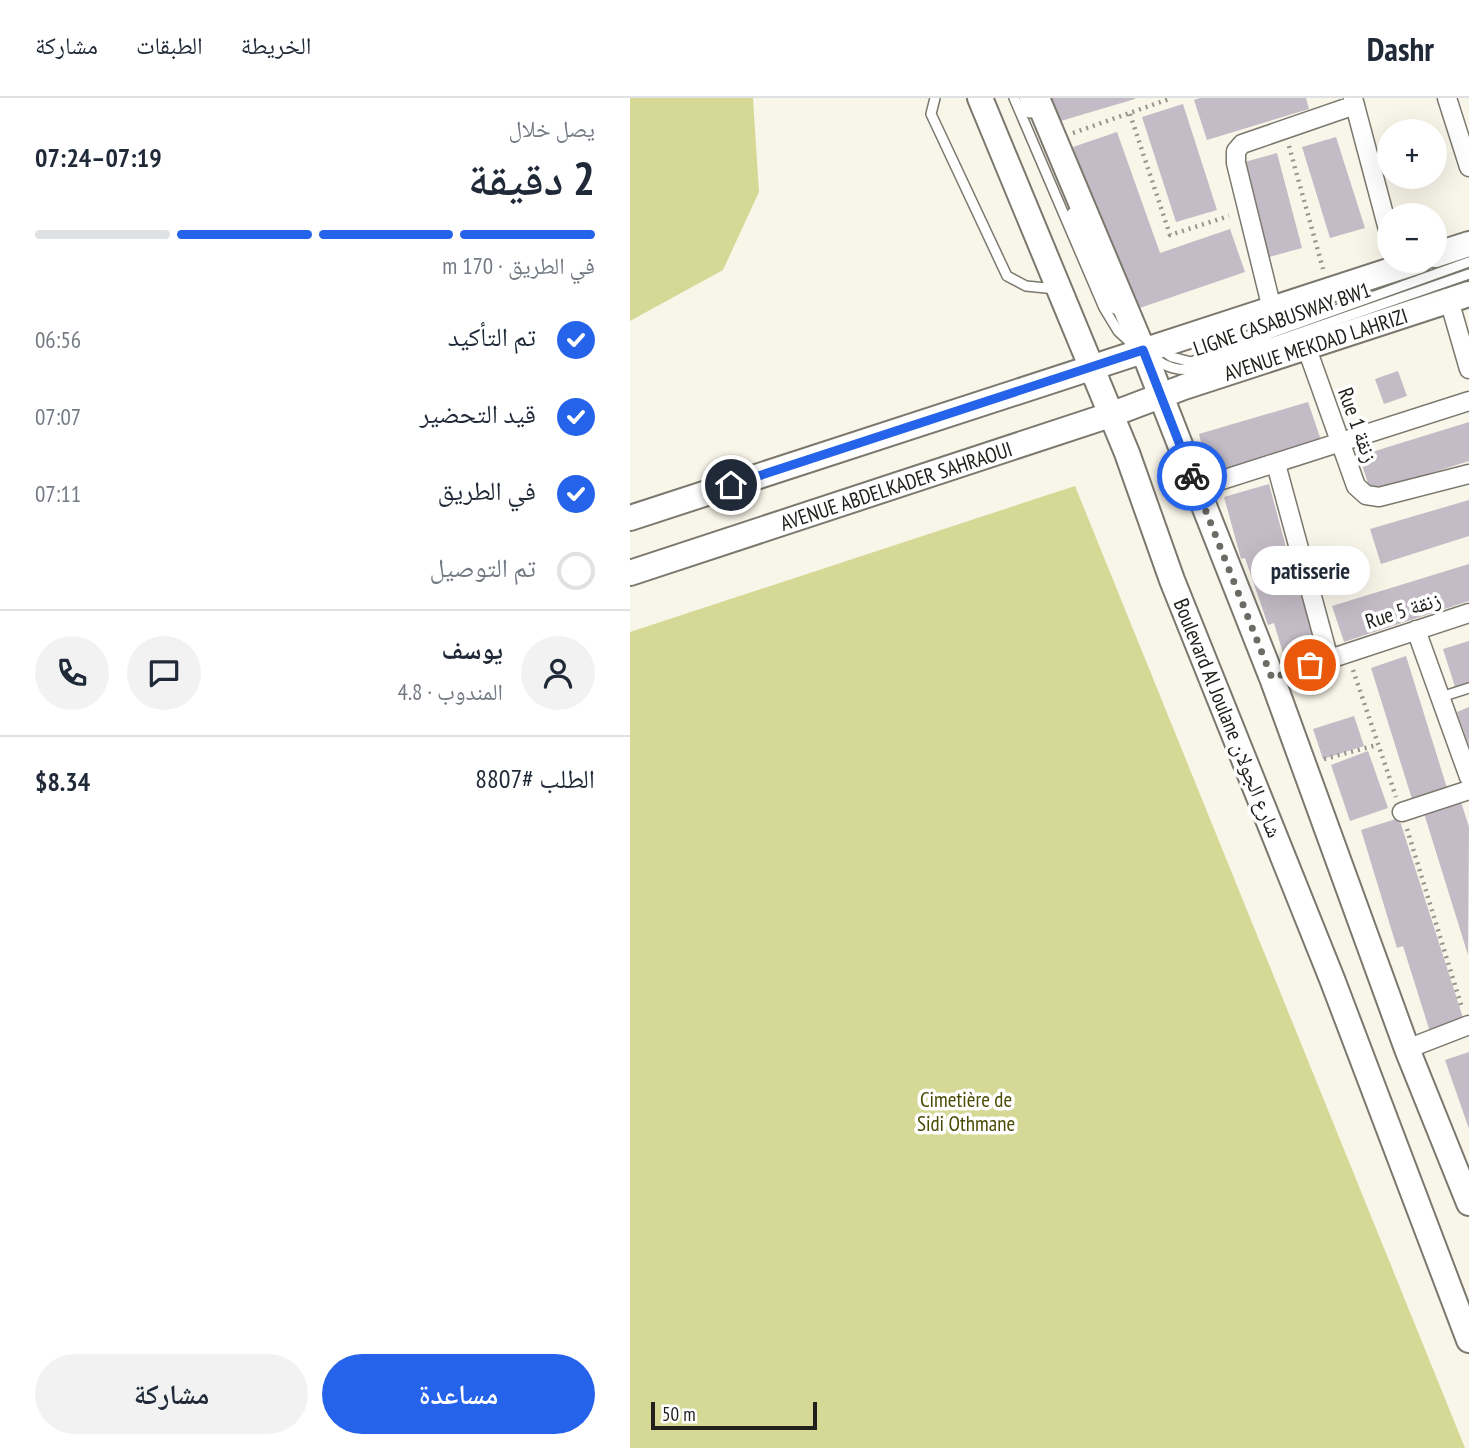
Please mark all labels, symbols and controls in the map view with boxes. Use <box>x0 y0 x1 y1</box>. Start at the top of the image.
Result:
text: Dashr <box>1367 27 1434 70</box>
text: مشاركة <box>35 30 98 61</box>
text: الطبقات <box>136 30 203 61</box>
text: الخريطة <box>241 30 311 61</box>
text: يصل خلال <box>508 114 595 143</box>
map controls <box>1377 119 1447 273</box>
button: + <box>1377 119 1447 189</box>
text: 07:19–07:24 <box>35 141 162 174</box>
text: 2 دقيقة <box>468 148 595 208</box>
button: − <box>1377 203 1447 273</box>
text: في الطريق · 170 m <box>442 251 595 280</box>
street label: LIGNE CASABUSWAY BW1 <box>1190 276 1374 362</box>
street label: AVENUE MEKDAD LAHRIZI <box>1220 301 1411 387</box>
text: تم التأكيد <box>448 320 536 353</box>
icon: check <box>557 321 595 359</box>
text: 06:56 <box>35 325 81 354</box>
street label: Rue 1 زنقة <box>1332 384 1384 466</box>
text: قيد التحضير <box>419 397 536 430</box>
icon: check <box>557 398 595 436</box>
text: 07:07 <box>35 402 81 431</box>
street label: AVENUE ABDELKADER SAHRAOUI <box>776 435 1015 536</box>
courier <box>1157 441 1227 511</box>
pin <box>701 455 761 515</box>
icon: bike <box>1173 457 1211 495</box>
icon: home <box>712 466 750 504</box>
text: في الطريق <box>438 474 536 507</box>
icon: check <box>557 475 595 513</box>
text: 07:11 <box>35 479 81 508</box>
callout: patisserie <box>1250 546 1370 595</box>
text: تم التوصيل <box>429 551 536 584</box>
text: patisserie <box>1271 556 1350 585</box>
street label: Rue 5 زنقة <box>1362 585 1444 635</box>
street label: Boulevard Al Joulane شارع الجولان <box>1168 594 1288 842</box>
text: يوسف <box>442 633 503 666</box>
pin <box>1280 635 1340 695</box>
button: phone <box>35 636 109 710</box>
button: chat <box>127 636 201 710</box>
button: person <box>521 636 595 710</box>
icon: bag <box>1291 646 1329 684</box>
text: المندوب · 4.8 <box>398 677 503 706</box>
text: الطلب #8807 <box>475 762 595 795</box>
text: $8.34 <box>35 765 90 798</box>
park label: Cimetière de Sidi Othmane <box>917 1086 1015 1137</box>
button: مشاركة <box>35 1354 308 1434</box>
button: مساعدة <box>322 1354 595 1434</box>
scale bar <box>651 1399 817 1431</box>
text: 50 m <box>662 1402 696 1426</box>

